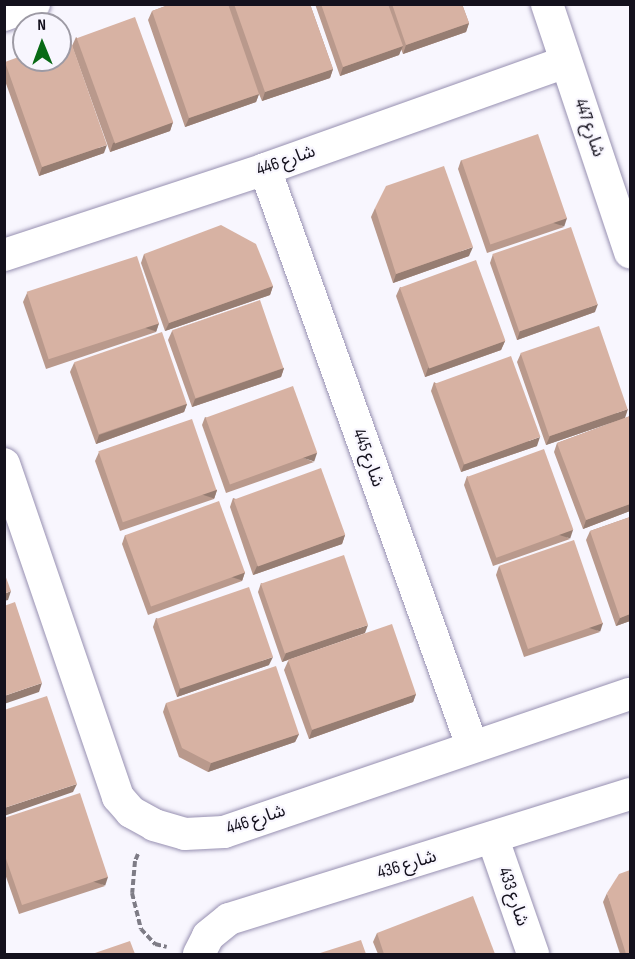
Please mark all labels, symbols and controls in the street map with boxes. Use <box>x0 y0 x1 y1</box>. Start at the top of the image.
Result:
north arrow <box>12 12 72 72</box>
text: N <box>37 16 46 35</box>
street label: شارع 447 <box>569 96 609 160</box>
street label: شارع 446 <box>254 141 318 181</box>
street label: شارع 445 <box>348 426 388 490</box>
street label: شارع 446 <box>224 800 288 840</box>
street label: شارع 436 <box>375 846 439 884</box>
street label: شارع 433 <box>493 865 533 929</box>

